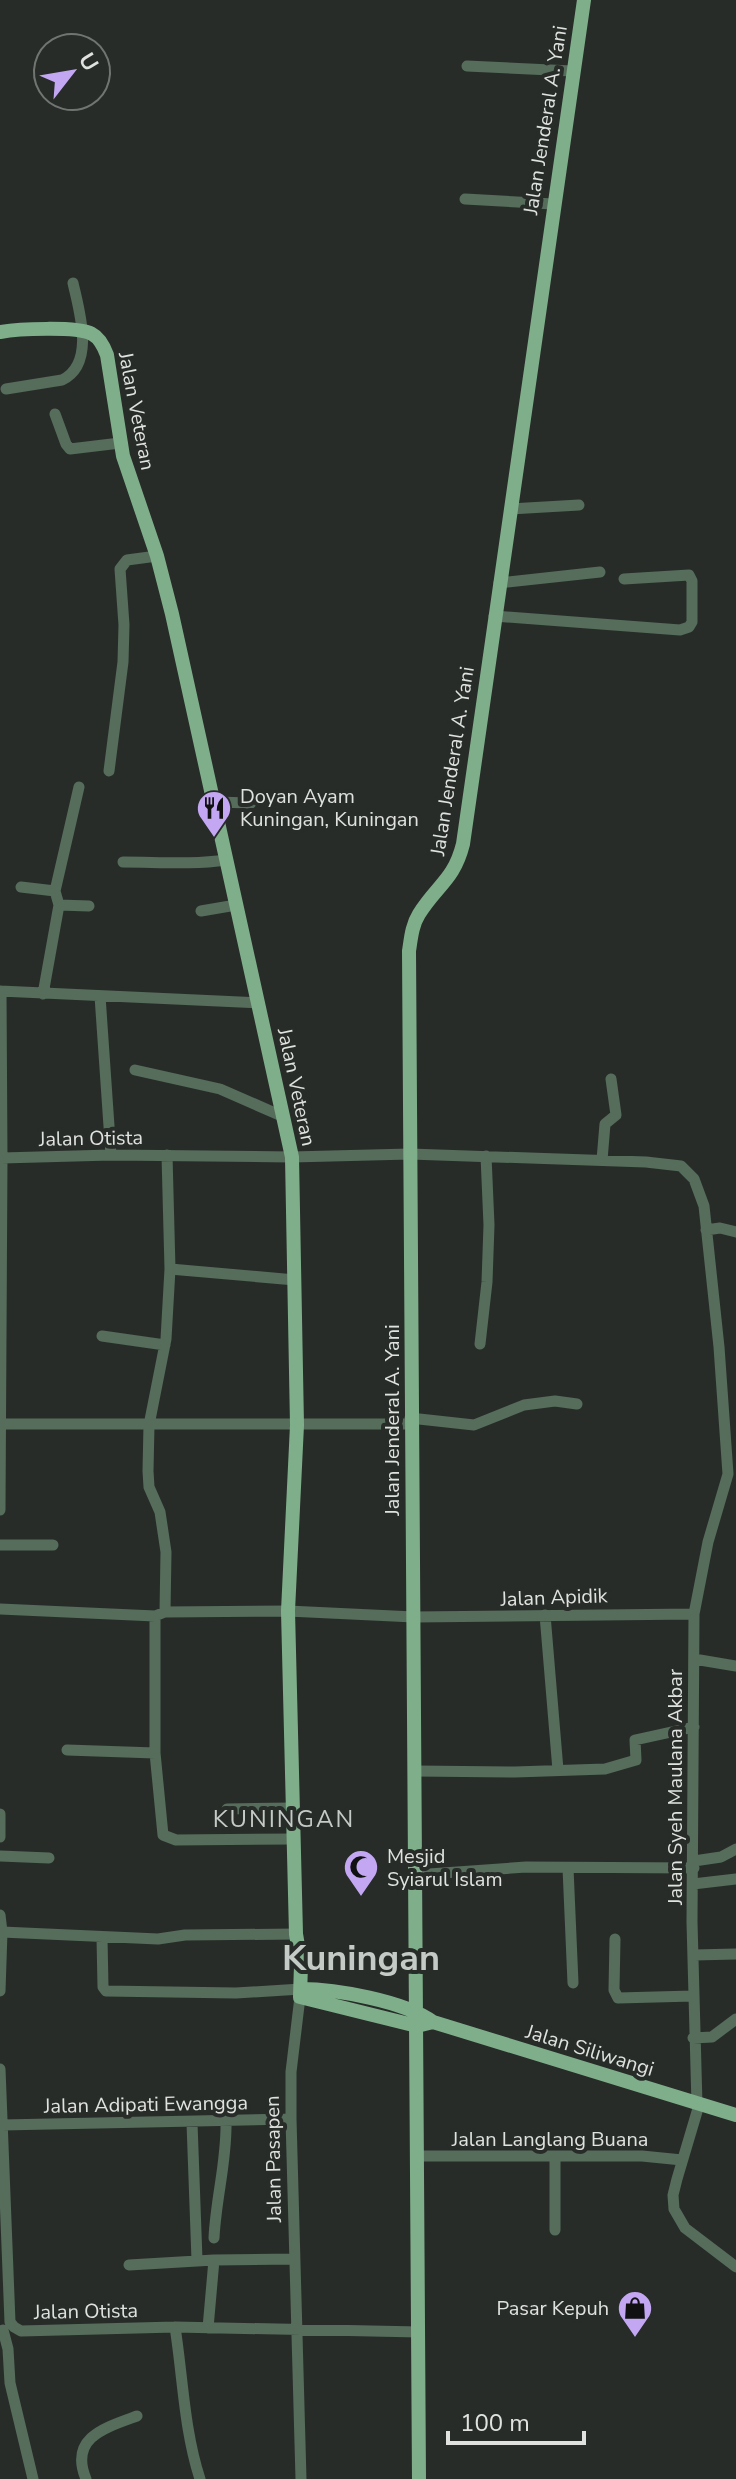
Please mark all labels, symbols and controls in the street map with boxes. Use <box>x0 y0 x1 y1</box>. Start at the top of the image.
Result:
street label: Jalan Jenderal A. Yani <box>517 24 574 218</box>
north arrow <box>32 32 112 112</box>
text: U <box>71 48 105 77</box>
street label: Jalan Veteran <box>112 349 161 473</box>
street label: Jalan Jenderal A. Yani <box>424 665 481 859</box>
place label: Doyan Ayam Kuningan, Kuningan <box>240 783 419 833</box>
restaurant icon: Doyan Ayam Kuningan, Kuningan <box>195 789 233 839</box>
street label: Jalan Veteran <box>271 1025 322 1149</box>
street label: Jalan Otista <box>38 1124 143 1153</box>
street label: Jalan Jenderal A. Yani <box>379 1324 406 1517</box>
street label: Jalan Apidik <box>499 1582 609 1613</box>
street label: Jalan Syeh Maulana Akbar <box>662 1669 689 1906</box>
district label: KUNINGAN <box>213 1803 355 1835</box>
place label: Mesjid Syiarul Islam <box>387 1843 503 1893</box>
mosque icon: Mesjid Syiarul Islam <box>342 1848 380 1898</box>
district label: Kuningan <box>282 1934 440 1983</box>
street label: Jalan Siliwangi <box>522 2018 657 2083</box>
street label: Jalan Adipati Ewangga <box>43 2089 248 2120</box>
street label: Jalan Pasapen <box>259 2095 288 2224</box>
street label: Jalan Langlang Buana <box>451 2126 648 2153</box>
shop icon: Pasar Kepuh <box>616 2289 654 2339</box>
place label: Pasar Kepuh <box>497 2295 609 2322</box>
street label: Jalan Otista <box>33 2297 138 2326</box>
scale bar <box>448 2395 584 2445</box>
text: 100 m <box>460 2407 530 2439</box>

